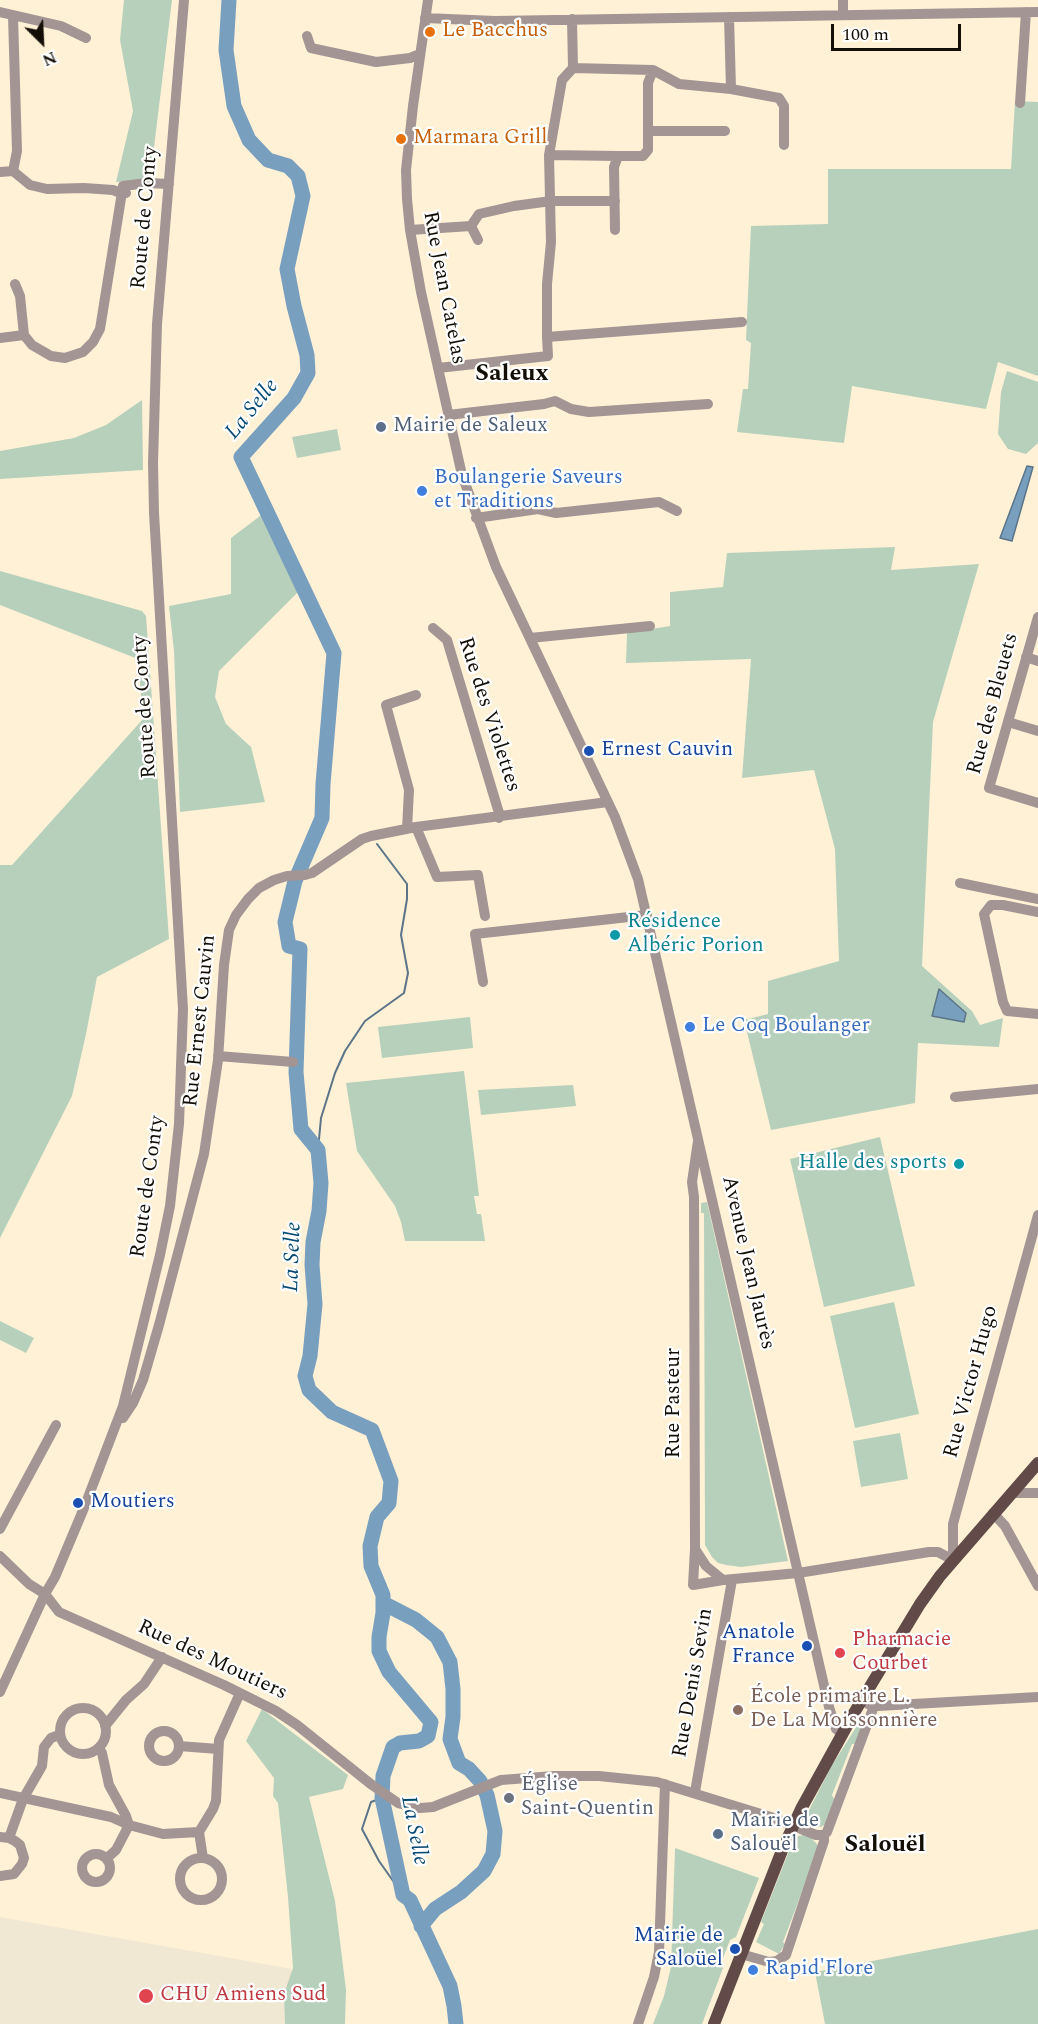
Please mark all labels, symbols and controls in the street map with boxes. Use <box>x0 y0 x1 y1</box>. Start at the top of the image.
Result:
north arrow <box>12 12 72 72</box>
scale bar <box>834 12 964 50</box>
place label: Le Bacchus <box>442 19 548 45</box>
text: 100 m <box>842 21 889 48</box>
marker: Le Bacchus <box>423 25 437 39</box>
text: N <box>38 45 60 72</box>
place label: Marmara Grill <box>413 126 547 152</box>
marker: Marmara Grill <box>394 132 408 146</box>
street label: Route de Conty <box>127 146 165 290</box>
street label: Rue Jean Catelas <box>416 209 470 367</box>
district label: Saleux <box>475 361 549 389</box>
water label: La Selle <box>221 374 285 446</box>
place label: Mairie de Saleux <box>393 414 548 440</box>
marker: Mairie de Saleux <box>374 420 388 434</box>
place label: Boulangerie Saveurs et Traditions <box>434 466 623 516</box>
marker: Boulangerie Saveurs et Traditions <box>415 484 429 498</box>
street label: Rue des Bleuets <box>963 630 1025 778</box>
street label: Rue des Violettes <box>451 634 525 796</box>
street label: Route de Conty <box>128 635 164 779</box>
place label: Ernest Cauvin <box>601 738 733 764</box>
marker: Ernest Cauvin <box>582 744 596 758</box>
place label: Résidence Albéric Porion <box>627 910 764 960</box>
marker: Résidence Albéric Porion <box>608 928 622 942</box>
street label: Rue Ernest Cauvin <box>179 934 223 1108</box>
place label: Le Coq Boulanger <box>702 1014 870 1040</box>
marker: Le Coq Boulanger <box>683 1020 697 1034</box>
street label: Route de Conty <box>127 1114 171 1260</box>
place label: Halle des sports <box>799 1151 947 1177</box>
marker: Halle des sports <box>952 1157 966 1171</box>
street label: Avenue Jean Jaurès <box>715 1174 779 1352</box>
water label: La Selle <box>280 1221 308 1293</box>
street label: Rue Victor Hugo <box>940 1303 1004 1461</box>
street label: Rue Pasteur <box>662 1348 688 1458</box>
place label: Moutiers <box>90 1490 175 1516</box>
marker: Moutiers <box>71 1496 85 1510</box>
street label: Rue Denis Sevin <box>668 1606 720 1760</box>
street label: Rue des Moutiers <box>133 1615 291 1707</box>
place label: Anatole France <box>722 1621 795 1671</box>
place label: Pharmacie Courbet <box>852 1628 951 1678</box>
marker: Anatole France <box>800 1639 814 1653</box>
marker: Pharmacie Courbet <box>833 1646 847 1660</box>
place label: École primaire L. De La Moissonnière <box>750 1685 937 1735</box>
marker: École primaire L. De La Moissonnière <box>731 1703 745 1717</box>
place label: Église Saint-Quentin <box>521 1773 654 1823</box>
marker: Église Saint-Quentin <box>502 1791 516 1805</box>
water label: La Selle <box>393 1794 433 1868</box>
place label: Mairie de Salouël <box>730 1809 819 1859</box>
marker: Mairie de Salouël <box>711 1827 725 1841</box>
district label: Salouël <box>844 1832 926 1860</box>
place label: Mairie de Saloüel <box>634 1924 723 1974</box>
marker: Mairie de Saloüel <box>728 1942 742 1956</box>
place label: Rapid'Flore <box>765 1957 873 1983</box>
marker: Rapid'Flore <box>746 1963 760 1977</box>
place label: CHU Amiens Sud <box>160 1983 326 2009</box>
marker: CHU Amiens Sud <box>137 1987 155 2005</box>

